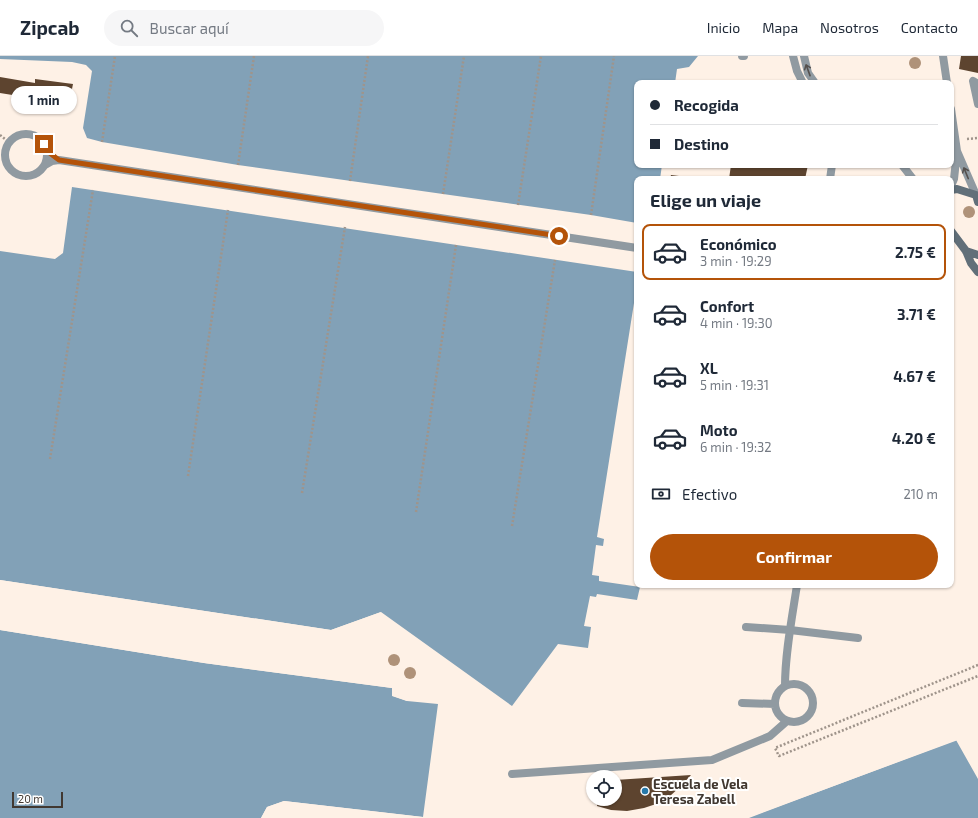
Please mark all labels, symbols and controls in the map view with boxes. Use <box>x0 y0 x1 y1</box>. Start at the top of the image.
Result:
search box <box>104 10 384 46</box>
text: Zipcab <box>20 16 80 39</box>
icon: search <box>118 17 140 39</box>
text: Buscar aquí <box>150 19 229 37</box>
text: Inicio <box>707 19 740 36</box>
text: Mapa <box>762 19 798 36</box>
text: Nosotros <box>820 19 879 36</box>
text: Contacto <box>901 19 958 36</box>
one-way arrow <box>804 65 812 77</box>
callout: 1 min <box>11 86 77 114</box>
text: 1 min <box>28 92 60 108</box>
text: Recogida <box>674 96 739 114</box>
route end <box>35 135 53 153</box>
text: Destino <box>674 135 729 153</box>
one-way arrow <box>962 168 970 180</box>
text: Elige un viaje <box>650 189 761 211</box>
route start <box>550 227 568 245</box>
icon: car <box>652 234 688 270</box>
text: Económico <box>700 235 777 253</box>
text: 2.75 € <box>895 243 936 261</box>
text: 3 min · 19:29 <box>700 253 772 269</box>
icon: car <box>652 296 688 332</box>
text: Confort <box>700 297 754 315</box>
text: 3.71 € <box>897 305 936 323</box>
text: 4 min · 19:30 <box>700 315 773 331</box>
icon: car <box>652 358 688 394</box>
text: XL <box>700 359 718 377</box>
text: 4.67 € <box>893 367 936 385</box>
text: 5 min · 19:31 <box>700 377 769 393</box>
icon: car <box>652 420 688 456</box>
text: Moto <box>700 421 738 439</box>
text: 4.20 € <box>892 429 936 447</box>
text: 6 min · 19:32 <box>700 439 772 455</box>
icon: cash <box>650 483 672 505</box>
text: Efectivo <box>682 485 737 503</box>
text: 210 m <box>903 486 938 502</box>
button: Confirmar <box>650 534 938 580</box>
map controls <box>586 770 622 806</box>
button: locate <box>586 770 622 806</box>
place label: Escuela de Vela Teresa Zabell <box>653 776 748 807</box>
marker: Escuela de Vela Teresa Zabell <box>640 786 650 796</box>
scale bar <box>12 790 63 809</box>
text: 20 m <box>18 792 43 805</box>

